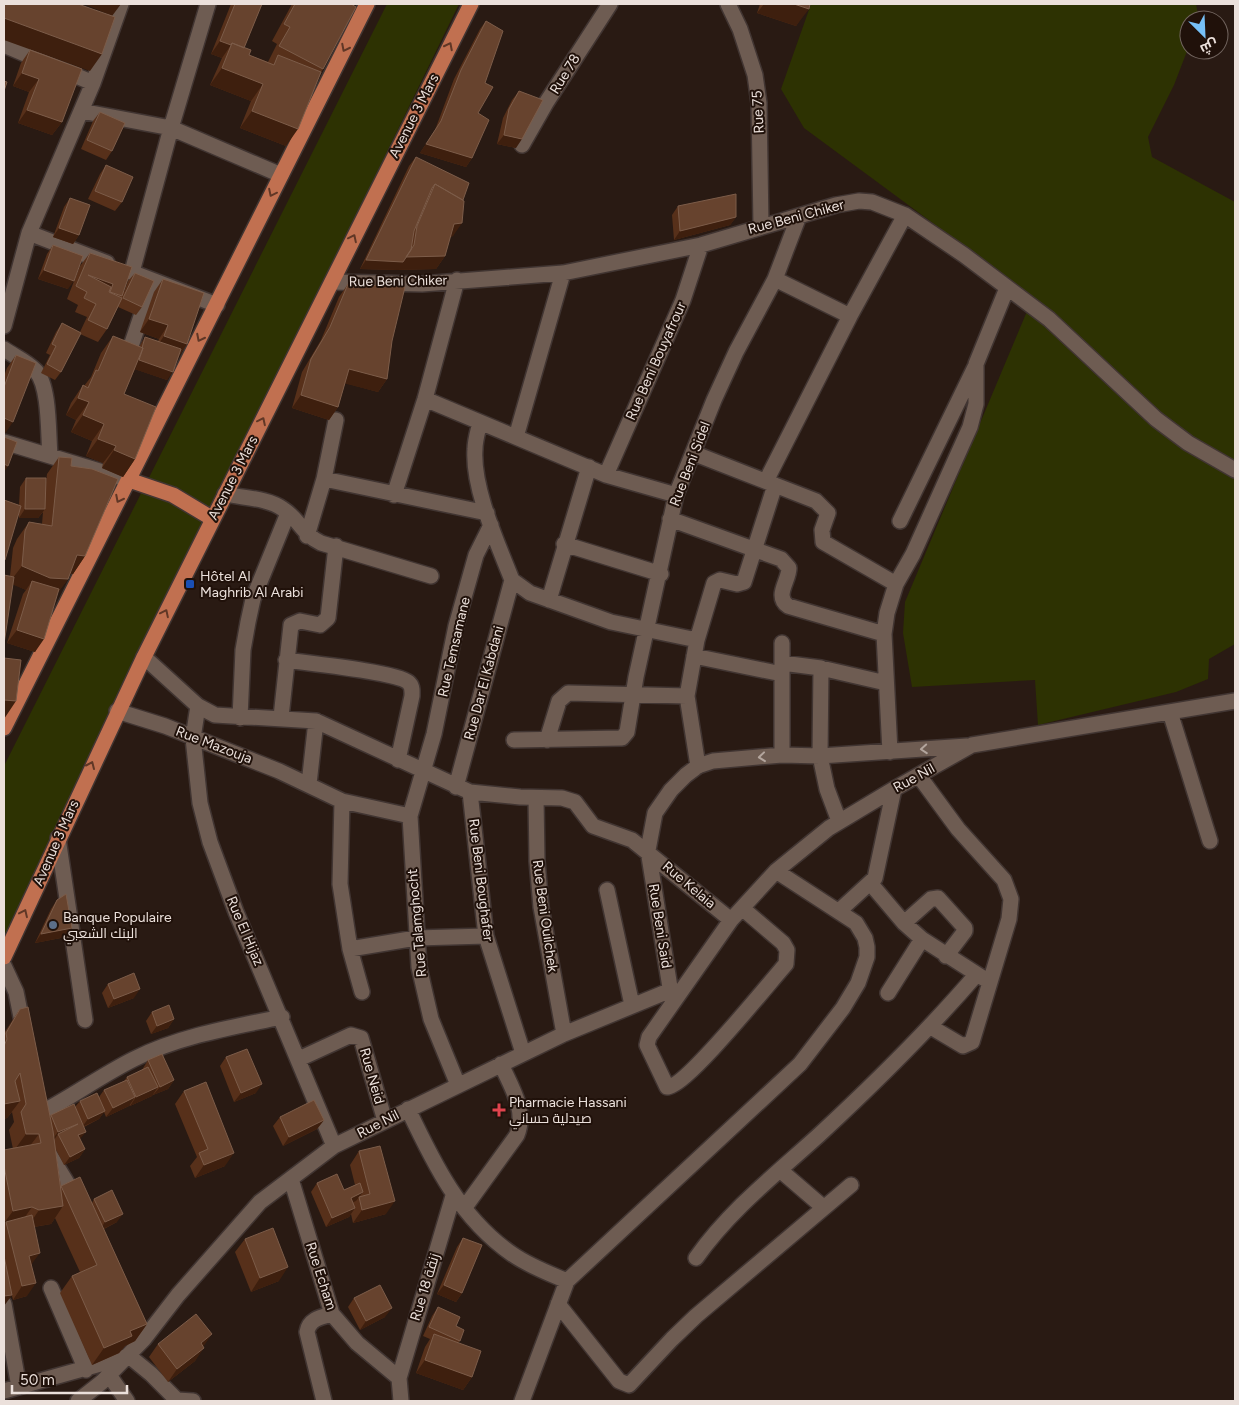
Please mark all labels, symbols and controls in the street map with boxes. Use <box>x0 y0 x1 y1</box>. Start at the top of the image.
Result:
north arrow <box>1179 10 1229 60</box>
text: ش <box>1197 35 1221 58</box>
one-way arrow <box>341 42 351 51</box>
one-way arrow <box>443 42 453 51</box>
street label: Rue 78 <box>546 51 584 97</box>
street label: Avenue 3 Mars <box>386 71 442 161</box>
street label: Rue 75 <box>748 90 768 134</box>
one-way arrow <box>268 188 278 197</box>
street label: Rue Beni Chiker <box>746 196 846 238</box>
one-way arrow <box>347 234 357 243</box>
street label: Rue Beni Chiker <box>349 272 448 290</box>
street label: Rue Beni Bouyafrour <box>622 299 690 423</box>
one-way arrow <box>196 333 206 342</box>
one-way arrow <box>255 417 266 426</box>
street label: Rue Beni Sidel <box>666 419 714 509</box>
street label: Avenue 3 Mars <box>205 433 261 523</box>
one-way arrow <box>115 494 125 503</box>
place label: Hôtel Al Maghrib Al Arabi <box>200 568 303 601</box>
marker: Hôtel Al Maghrib Al Arabi <box>184 578 196 590</box>
street label: Rue Temsamane <box>434 595 474 699</box>
one-way arrow <box>159 609 169 618</box>
street label: Rue Dar El Kabdani <box>461 624 507 742</box>
street label: Rue Mazouja <box>173 723 255 767</box>
one-way arrow <box>919 743 927 754</box>
one-way arrow <box>757 751 765 762</box>
street label: Rue Nil <box>890 760 938 796</box>
one-way arrow <box>85 761 96 770</box>
street label: Avenue 3 Mars <box>29 797 83 889</box>
street label: Rue Beni Boughafer <box>465 818 497 943</box>
street label: Rue Kelaia <box>659 858 719 912</box>
street label: Rue Beni Ouilchek <box>529 859 561 973</box>
street label: Rue Talamghocht <box>404 868 430 978</box>
street label: Rue Beni Said <box>645 882 675 970</box>
street label: Rue El Hijaz <box>223 894 267 969</box>
one-way arrow <box>18 909 28 918</box>
place label: Banque Populaire البنك الشعبي <box>63 909 172 945</box>
marker: Banque Populaire البنك الشعبي <box>47 919 59 931</box>
street label: Rue Neid <box>356 1046 388 1106</box>
place label: Pharmacie Hassani صيدلية حساني <box>509 1094 627 1130</box>
marker: Pharmacie Hassani صيدلية حساني <box>493 1104 505 1116</box>
street label: Rue Nil <box>354 1106 402 1142</box>
street label: Rue Echam <box>302 1240 340 1312</box>
street label: Rue 18 زنقة <box>407 1251 443 1323</box>
scale bar <box>12 1362 128 1394</box>
text: 50 m <box>20 1371 55 1389</box>

